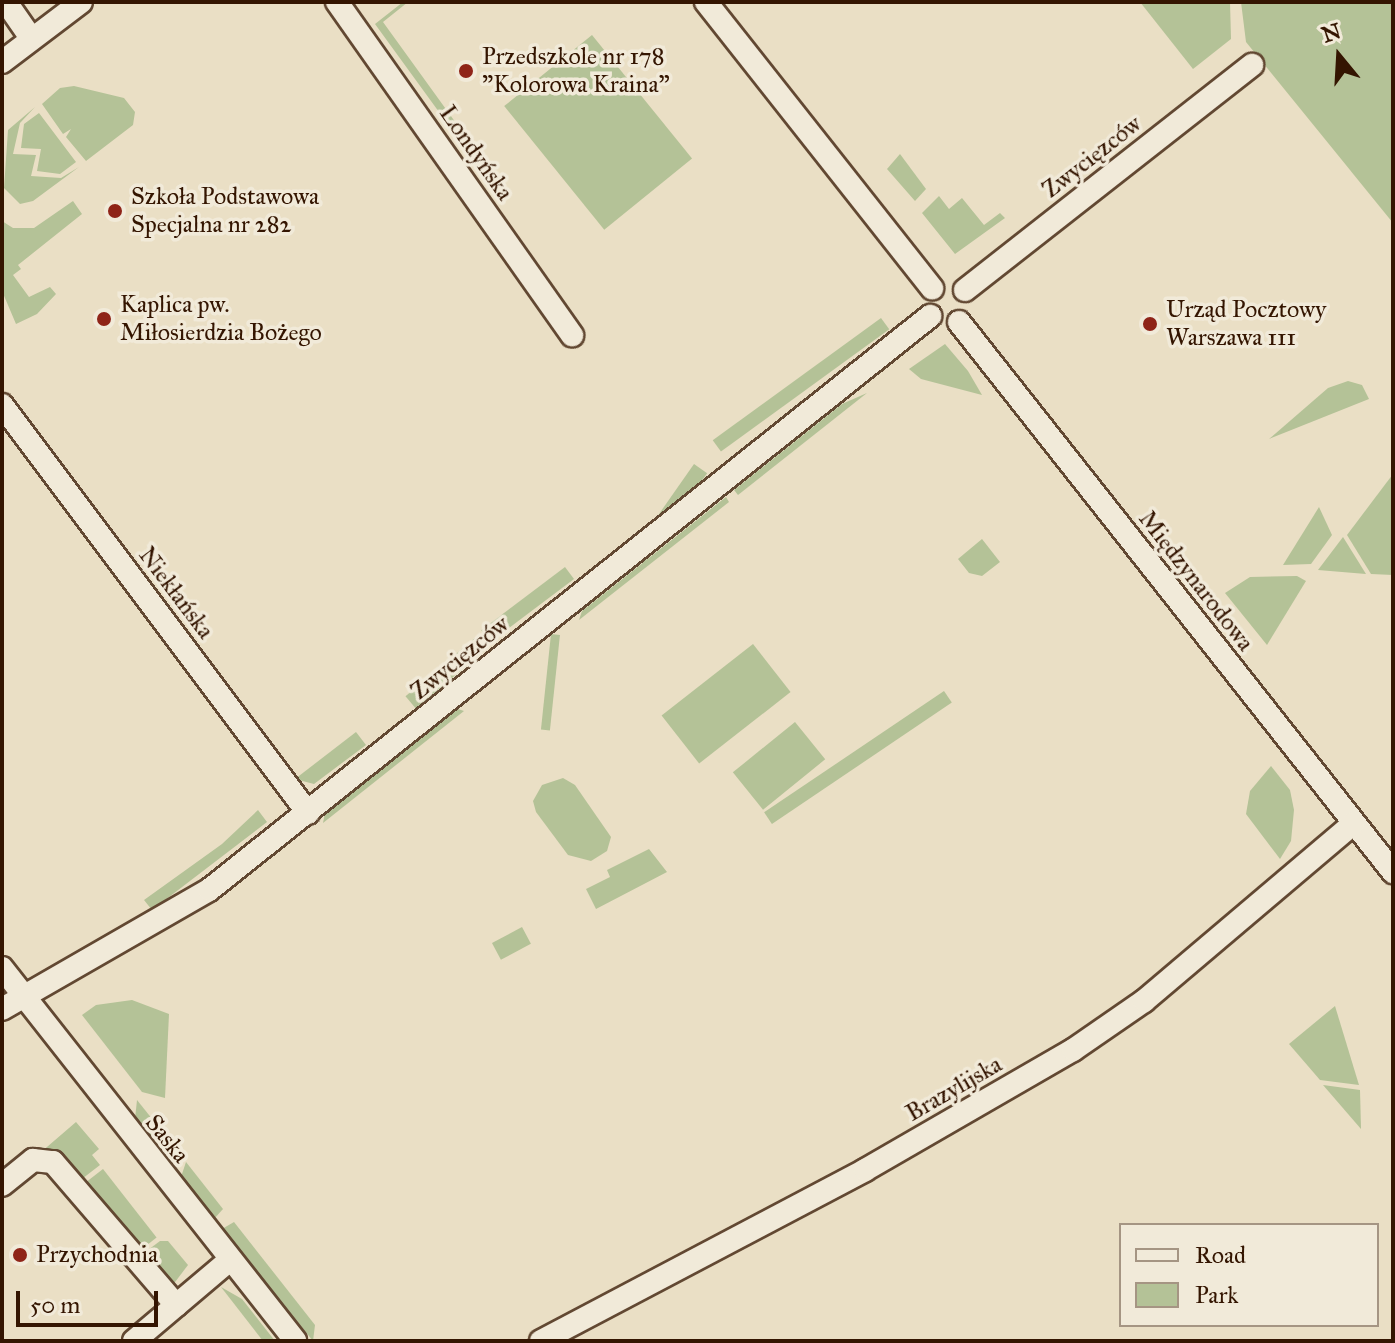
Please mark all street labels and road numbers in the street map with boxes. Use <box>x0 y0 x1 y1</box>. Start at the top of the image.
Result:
street label: Londyńska <box>433 100 519 206</box>
street label: Zwycięzców <box>1037 110 1147 204</box>
street label: Międzynarodowa <box>1132 505 1260 657</box>
street label: Niekłańska <box>132 541 220 645</box>
street label: Zwycięzców <box>405 610 515 706</box>
street label: Brazylijska <box>901 1050 1007 1128</box>
street label: Saska <box>139 1109 195 1169</box>

